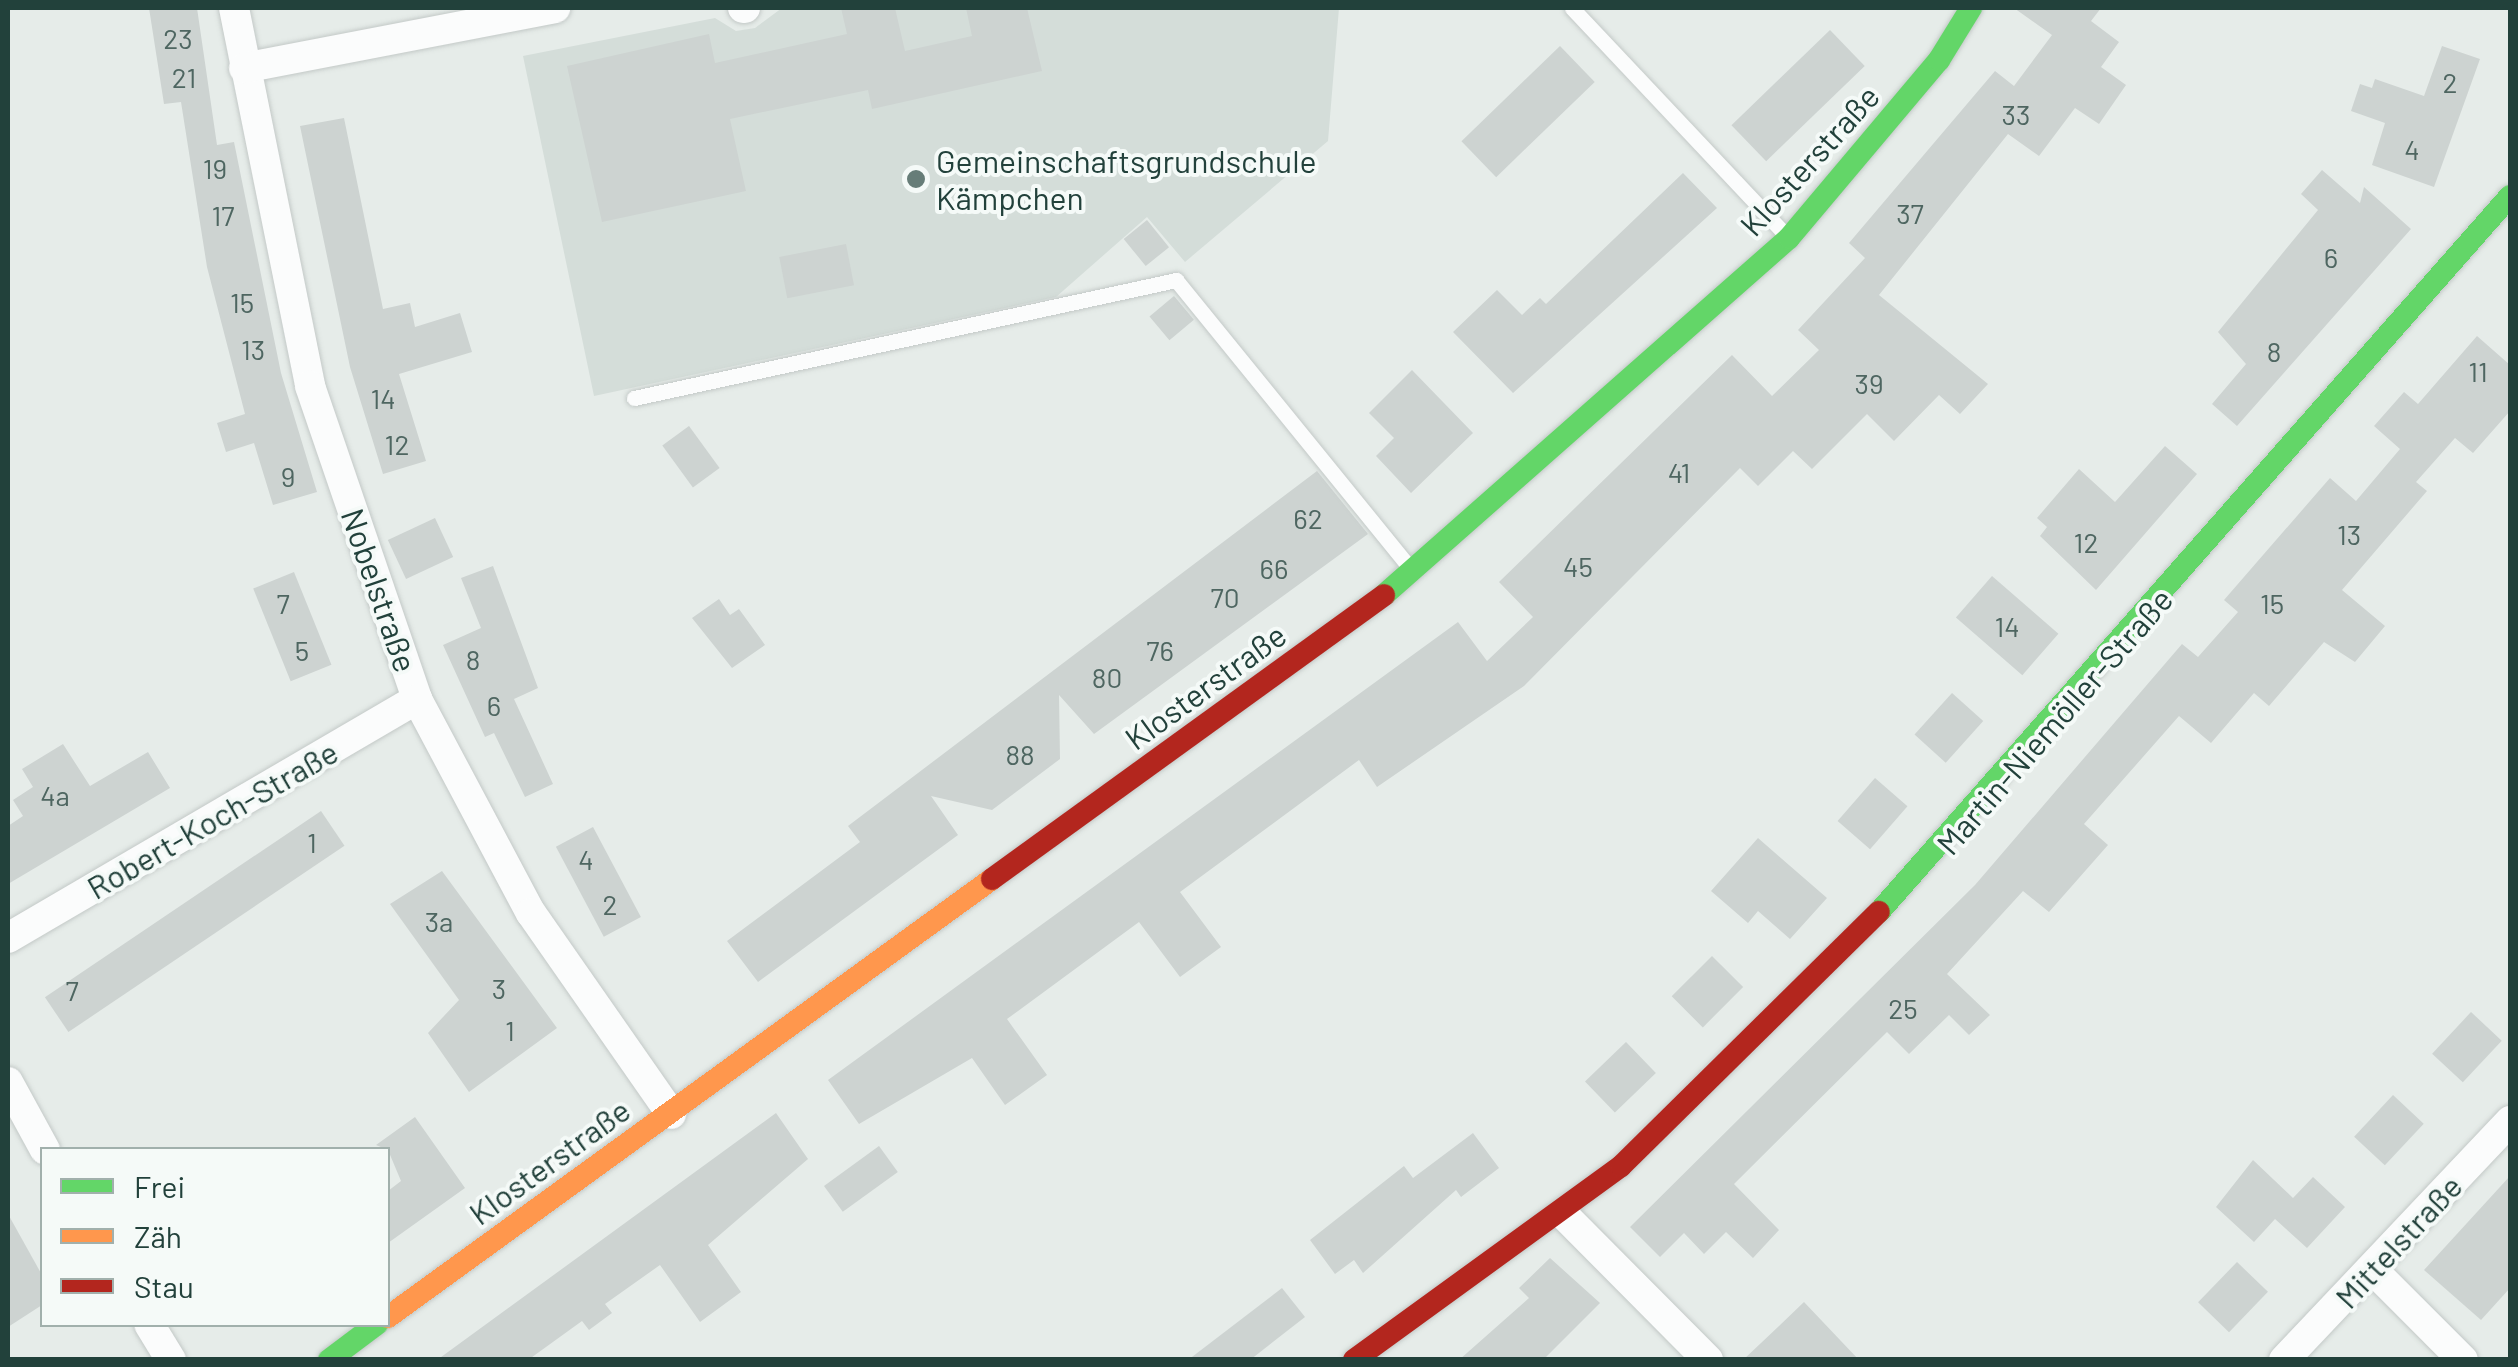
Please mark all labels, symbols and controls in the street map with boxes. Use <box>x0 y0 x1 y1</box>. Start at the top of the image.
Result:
house number: 23 <box>163 21 193 55</box>
house number: 21 <box>172 60 196 94</box>
house number: 2 <box>2442 65 2458 99</box>
street label: Klosterstraße <box>1731 77 1887 243</box>
house number: 33 <box>2002 97 2030 131</box>
house number: 4 <box>2404 132 2420 166</box>
place label: Gemeinschaftsgrundschule Kämpchen <box>936 142 1317 217</box>
house number: 19 <box>203 151 227 185</box>
marker: Gemeinschaftsgrundschule Kämpchen <box>905 168 927 190</box>
house number: 37 <box>1896 196 1924 230</box>
house number: 17 <box>211 198 235 232</box>
house number: 6 <box>2324 240 2338 274</box>
house number: 15 <box>230 285 254 319</box>
house number: 13 <box>241 332 265 366</box>
house number: 8 <box>2267 334 2281 368</box>
house number: 11 <box>2468 354 2488 388</box>
house number: 39 <box>1854 366 1884 400</box>
house number: 14 <box>370 381 396 415</box>
house number: 12 <box>385 427 409 461</box>
house number: 41 <box>1668 455 1690 489</box>
house number: 9 <box>281 459 295 493</box>
house number: 62 <box>1293 501 1323 535</box>
street label: Nobelstraße <box>334 503 426 677</box>
house number: 13 <box>2337 517 2361 551</box>
house number: 12 <box>2074 525 2098 559</box>
house number: 45 <box>1563 549 1593 583</box>
house number: 66 <box>1260 551 1288 585</box>
house number: 70 <box>1210 580 1240 614</box>
street label: Martin-Niemöller-Straße <box>1928 580 2180 862</box>
house number: 7 <box>276 586 290 620</box>
house number: 15 <box>2260 586 2284 620</box>
house number: 14 <box>1994 609 2020 643</box>
street label: Klosterstraße <box>1117 615 1293 757</box>
house number: 5 <box>295 633 309 667</box>
house number: 76 <box>1146 633 1174 667</box>
house number: 8 <box>466 642 480 676</box>
house number: 80 <box>1092 660 1122 694</box>
house number: 6 <box>487 688 501 722</box>
street label: Robert-Koch-Straße <box>80 732 344 906</box>
house number: 88 <box>1005 737 1035 771</box>
house number: 4a <box>40 778 70 812</box>
house number: 1 <box>307 825 317 859</box>
house number: 4 <box>578 842 594 876</box>
house number: 2 <box>602 887 618 921</box>
house number: 3a <box>425 904 453 938</box>
house number: 3 <box>492 971 506 1005</box>
house number: 7 <box>65 973 79 1007</box>
house number: 25 <box>1888 991 1918 1025</box>
house number: 1 <box>505 1013 515 1047</box>
street label: Klosterstraße <box>461 1090 637 1232</box>
legend <box>40 1147 390 1327</box>
street label: Mittelstraße <box>2327 1166 2469 1316</box>
text: Frei <box>134 1168 185 1204</box>
text: Zäh <box>134 1218 182 1254</box>
text: Stau <box>134 1268 194 1304</box>

